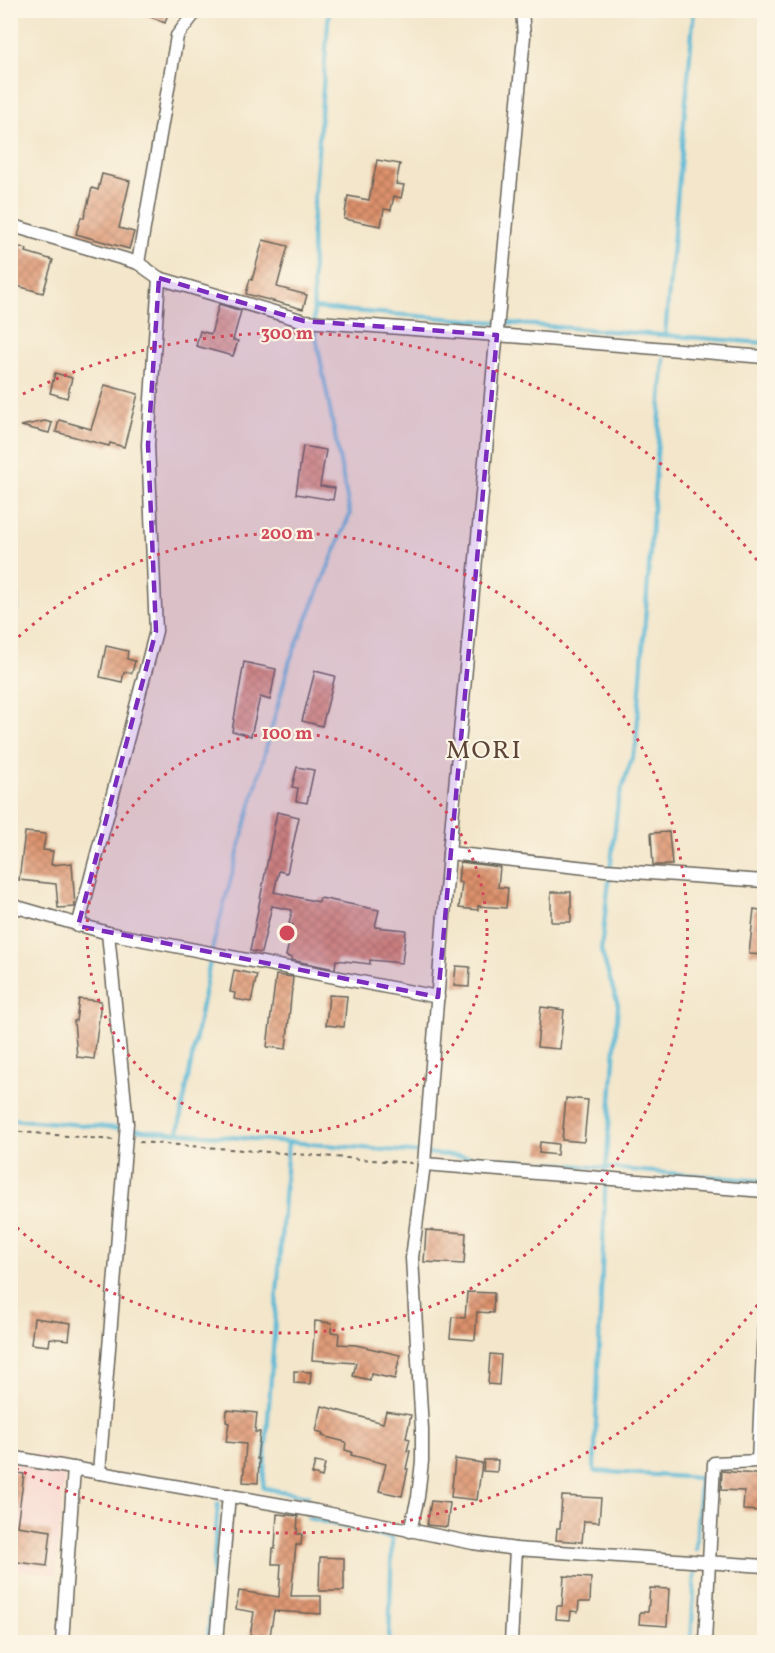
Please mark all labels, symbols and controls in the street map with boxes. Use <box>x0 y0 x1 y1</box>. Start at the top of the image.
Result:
text: 300 m <box>261 322 313 347</box>
text: 200 m <box>261 522 313 547</box>
text: 100 m <box>262 722 312 747</box>
district label: MORI <box>446 733 522 769</box>
centre of rings <box>277 923 297 943</box>

